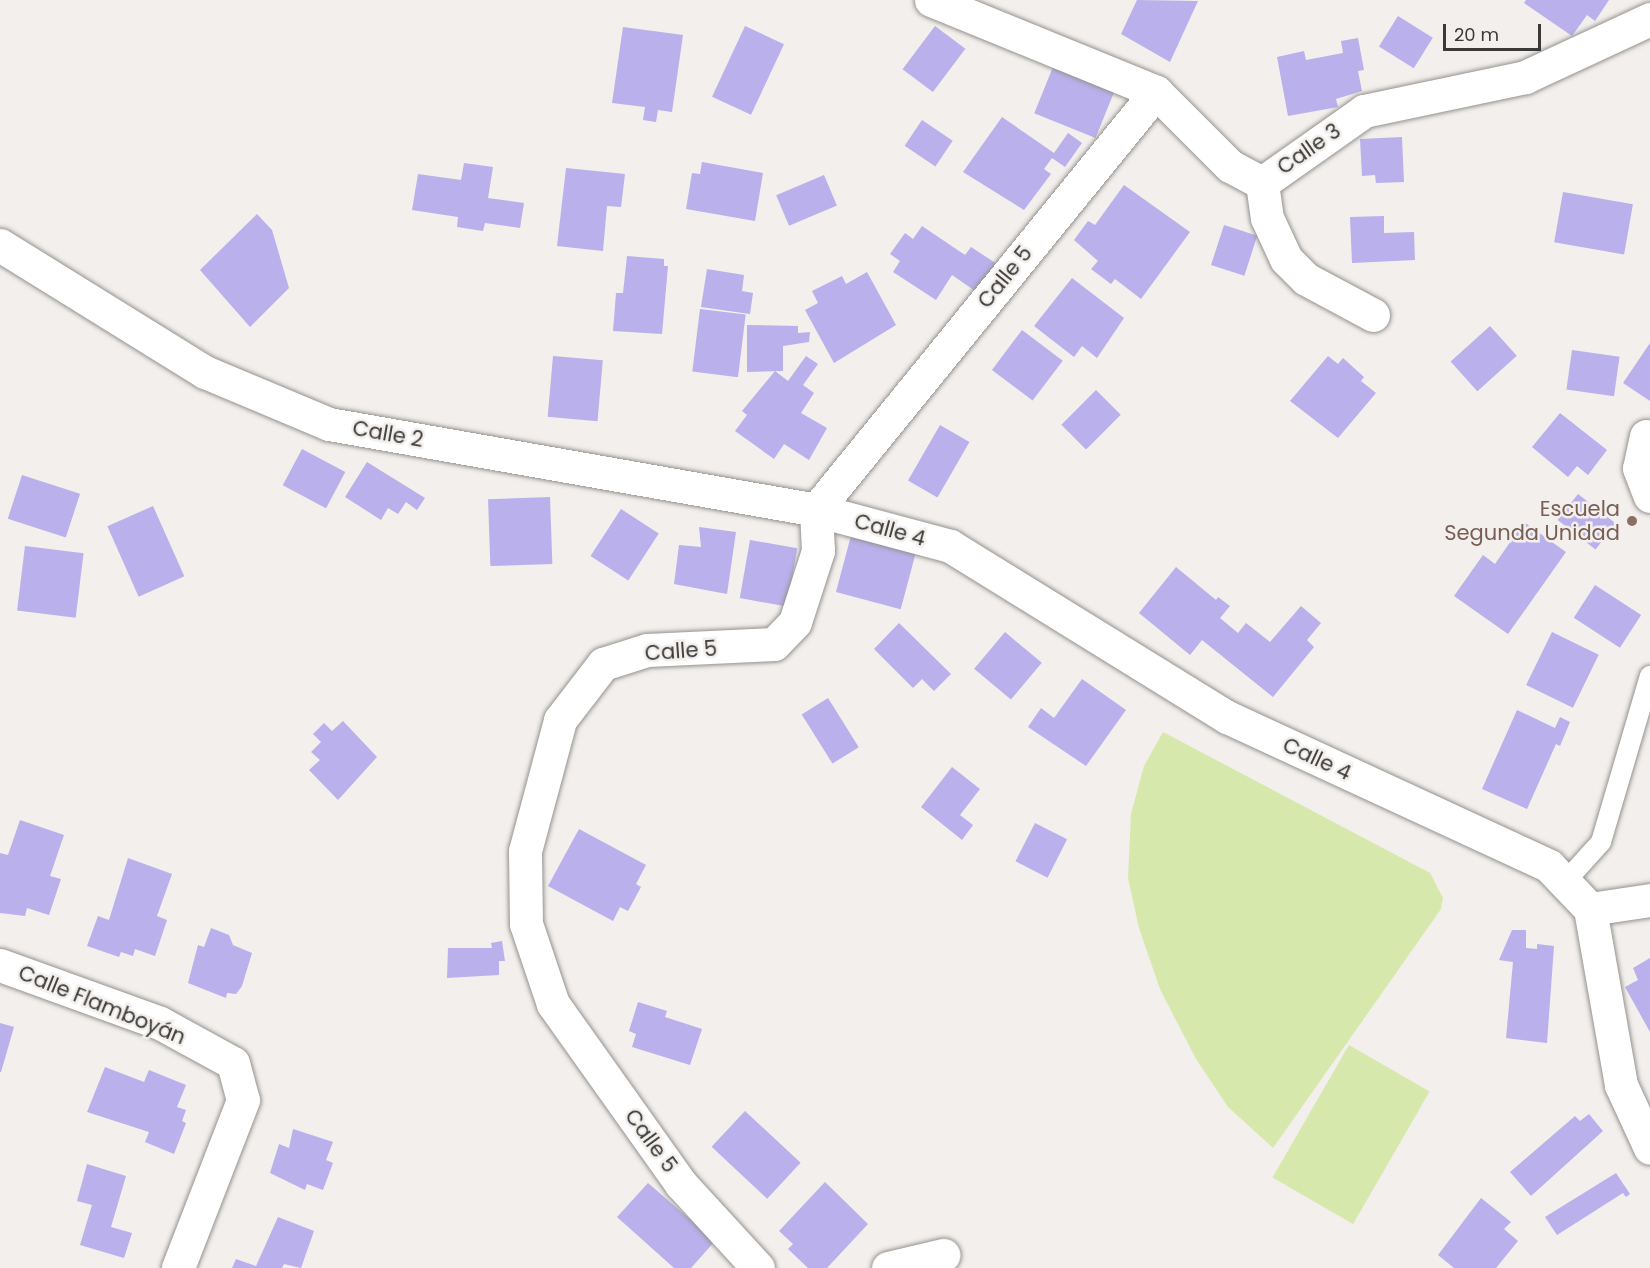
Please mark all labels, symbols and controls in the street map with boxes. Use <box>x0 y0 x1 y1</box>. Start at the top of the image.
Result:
scale bar <box>1446 12 1544 50</box>
text: 20 m <box>1454 22 1499 47</box>
street label: Calle 3 <box>1272 118 1346 180</box>
street label: Calle 5 <box>972 241 1038 313</box>
street label: Calle 2 <box>351 415 425 453</box>
place label: Escuela Segunda Unidad <box>1444 496 1620 546</box>
street label: Calle 4 <box>852 508 928 552</box>
marker: Escuela Segunda Unidad <box>1625 514 1639 528</box>
street label: Calle 5 <box>644 636 718 666</box>
street label: Calle 4 <box>1279 732 1355 786</box>
street label: Calle Flamboyán <box>15 960 189 1050</box>
street label: Calle 5 <box>619 1104 683 1178</box>

